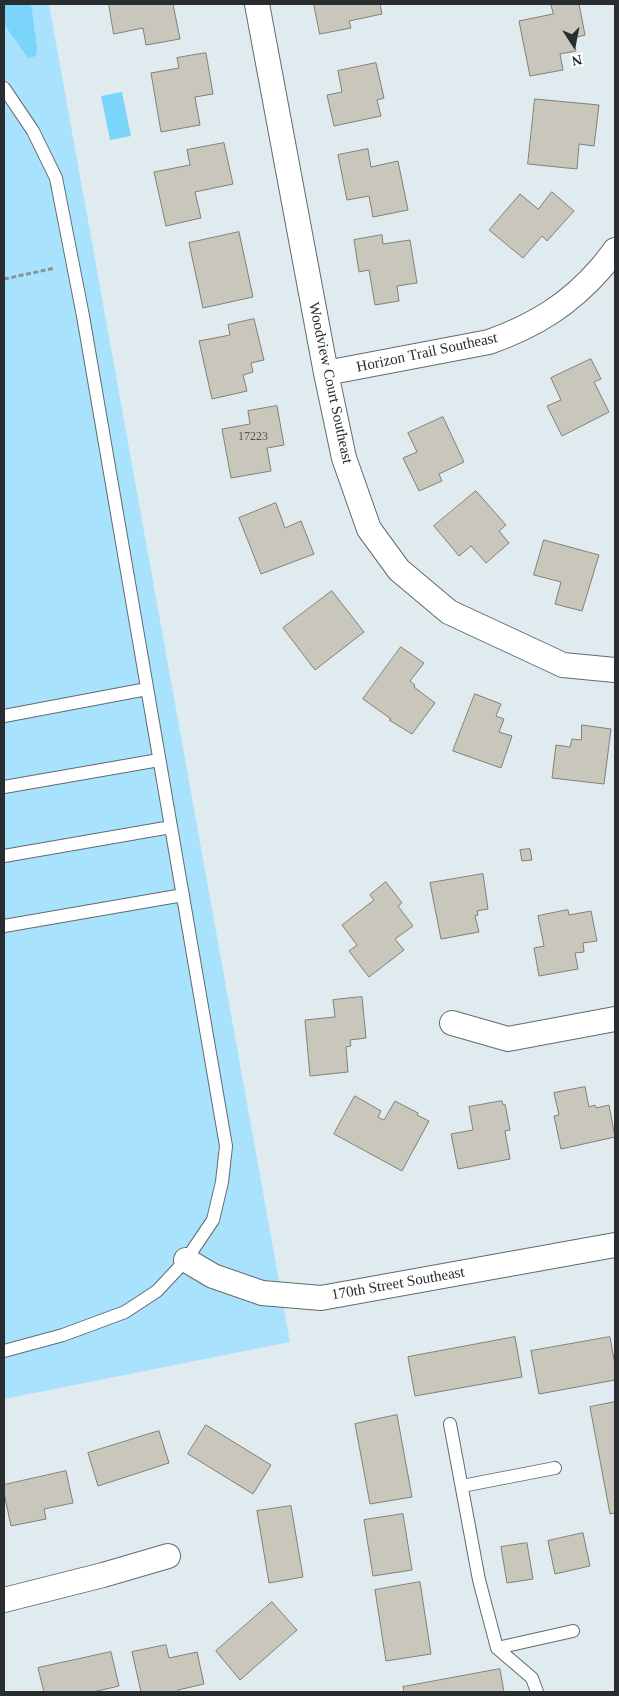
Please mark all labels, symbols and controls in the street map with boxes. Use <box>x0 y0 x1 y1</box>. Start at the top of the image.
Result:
north arrow <box>549 20 599 70</box>
text: N <box>571 52 583 69</box>
street label: Woodview Court Southeast <box>304 301 356 465</box>
street label: Horizon Trail Southeast <box>355 329 499 377</box>
house number: 17223 <box>238 430 268 444</box>
street label: 170th Street Southeast <box>330 1263 466 1305</box>

